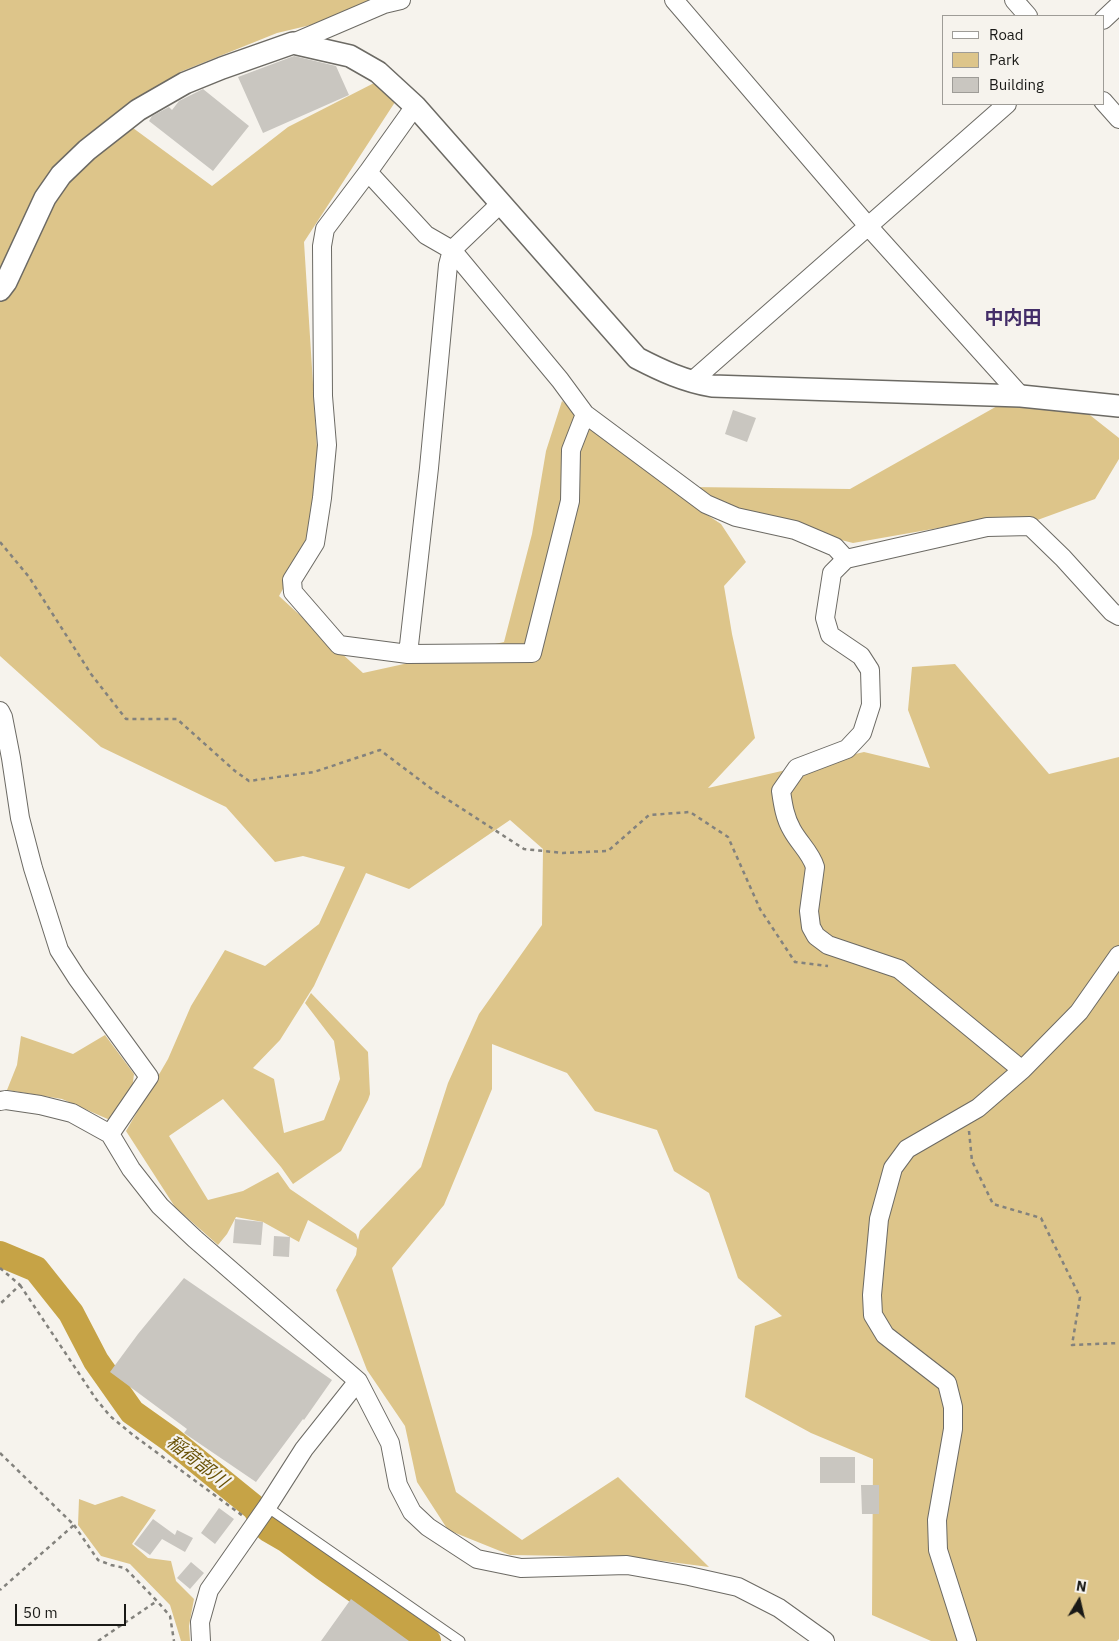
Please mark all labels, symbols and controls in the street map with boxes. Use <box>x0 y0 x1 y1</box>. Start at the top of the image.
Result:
legend <box>942 15 1104 105</box>
text: Road <box>989 25 1024 44</box>
text: Park <box>989 50 1019 69</box>
text: Building <box>989 75 1044 94</box>
district label: 中内田 <box>985 308 1041 330</box>
water label: 稲荷部川 <box>162 1431 232 1493</box>
north arrow <box>1054 1576 1104 1626</box>
text: N <box>1075 1577 1088 1596</box>
scale bar <box>18 1594 129 1626</box>
text: 50 m <box>23 1603 58 1622</box>

